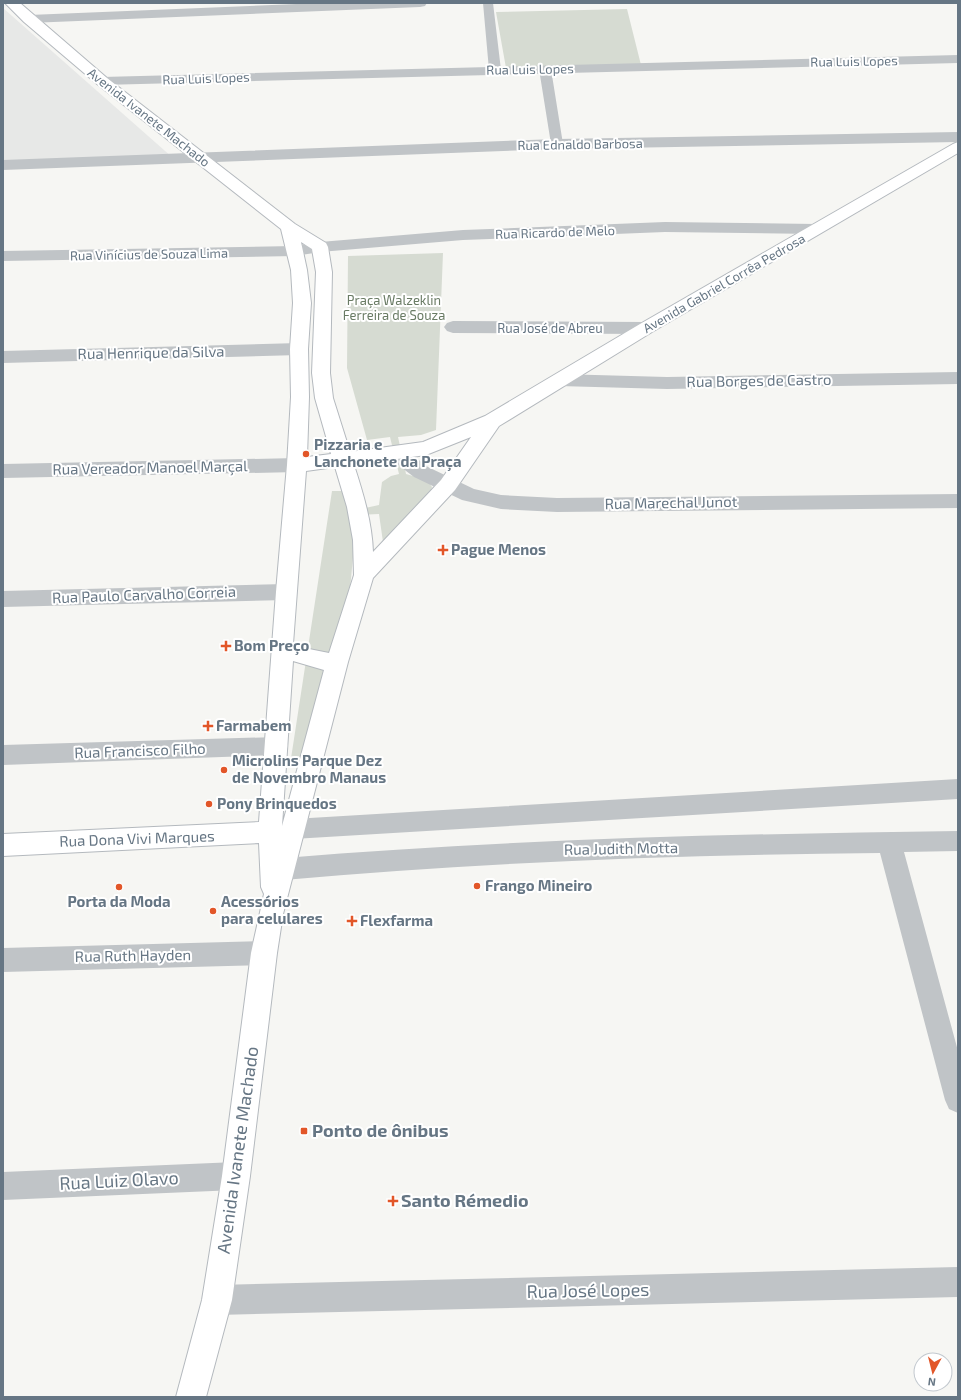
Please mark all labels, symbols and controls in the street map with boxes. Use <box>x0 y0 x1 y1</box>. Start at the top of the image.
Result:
street label: Rua Luis Lopes <box>810 52 898 70</box>
street label: Rua Luis Lopes <box>486 60 574 78</box>
street label: Avenida Ivanete Machado <box>85 64 213 170</box>
street label: Rua Luis Lopes <box>162 68 250 88</box>
street label: Rua Ednaldo Barbosa <box>517 135 643 153</box>
street label: Rua Ricardo de Melo <box>495 222 615 242</box>
street label: Avenida Gabriel Corrêa Pedrosa <box>640 230 808 336</box>
street label: Rua Vinícius de Souza Lima <box>70 245 228 263</box>
park label: Praça Walzeklin Ferreira de Souza <box>343 292 445 323</box>
street label: Rua José de Abreu <box>497 320 603 336</box>
street label: Rua Henrique da Silva <box>77 342 225 362</box>
street label: Rua Borges de Castro <box>686 370 832 390</box>
place label: Pizzaria e Lanchonete da Praça <box>314 435 462 472</box>
marker: Pizzaria e Lanchonete da Praça <box>301 449 311 459</box>
street label: Rua Vereador Manoel Marçal <box>52 456 248 479</box>
street label: Rua Marechal Junot <box>604 492 738 512</box>
place label: Pague Menos <box>451 540 546 558</box>
marker: Pague Menos <box>438 545 448 555</box>
street label: Rua Paulo Carvalho Correia <box>52 582 236 606</box>
place label: Bom Preço <box>234 636 309 656</box>
marker: Bom Preço <box>221 641 231 651</box>
place label: Farmabem <box>216 716 291 734</box>
marker: Farmabem <box>203 721 213 731</box>
street label: Rua Francisco Filho <box>74 739 206 761</box>
place label: Microlins Parque Dez de Novembro Manaus <box>232 751 386 786</box>
marker: Microlins Parque Dez de Novembro Manaus <box>219 765 229 775</box>
place label: Pony Brinquedos <box>217 794 337 813</box>
marker: Pony Brinquedos <box>204 799 214 809</box>
street label: Rua Dona Vivi Marques <box>59 826 215 850</box>
street label: Rua Judith Motta <box>564 838 678 858</box>
place label: Frango Mineiro <box>485 876 593 894</box>
marker: Frango Mineiro <box>472 881 482 891</box>
marker: Porta da Moda <box>114 882 124 892</box>
place label: Porta da Moda <box>67 892 171 910</box>
place label: Acessórios para celulares <box>221 892 323 927</box>
marker: Acessórios para celulares <box>208 906 218 916</box>
place label: Flexfarma <box>360 911 433 929</box>
marker: Flexfarma <box>347 916 357 926</box>
street label: Rua Ruth Hayden <box>75 945 191 965</box>
street label: Avenida Ivanete Machado <box>212 1045 262 1255</box>
place label: Ponto de ônibus <box>312 1119 449 1141</box>
marker: Ponto de ônibus <box>299 1126 309 1136</box>
street label: Rua Luiz Olavo <box>59 1166 179 1194</box>
place label: Santo Rémedio <box>401 1189 529 1211</box>
marker: Santo Rémedio <box>388 1196 398 1206</box>
street label: Rua José Lopes <box>526 1278 650 1302</box>
north arrow <box>913 1352 953 1392</box>
text: N <box>927 1375 936 1389</box>

